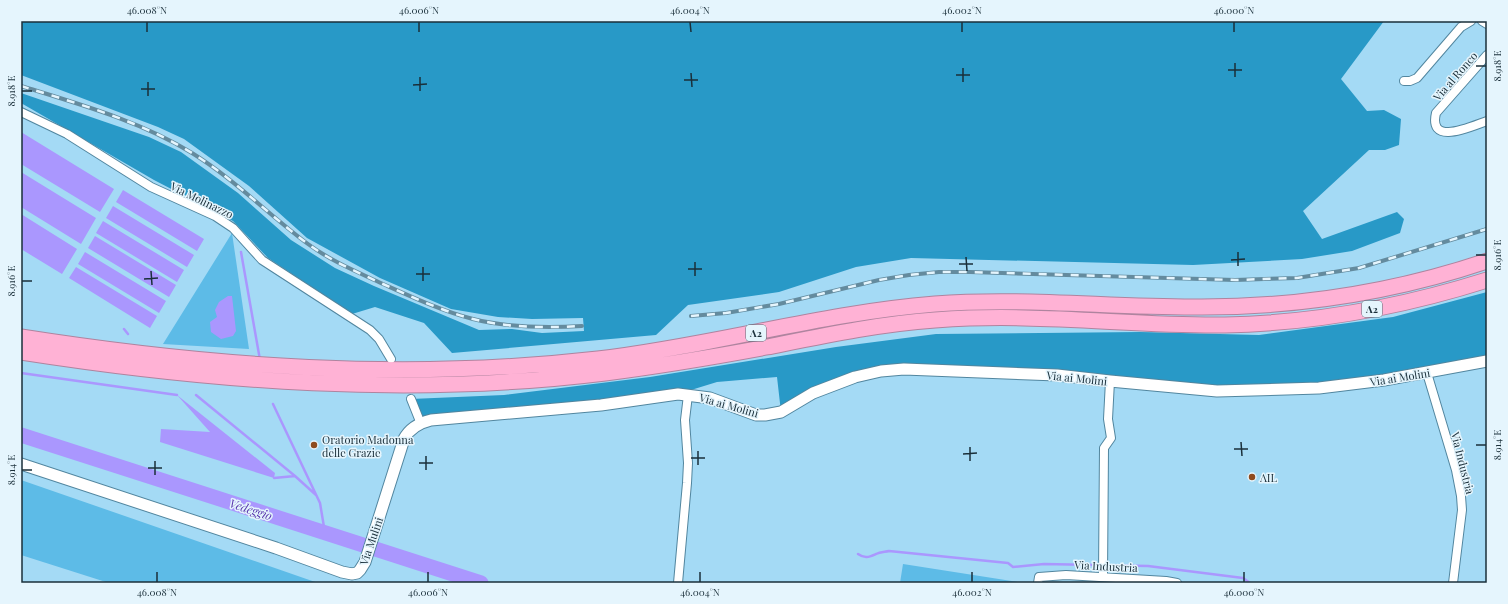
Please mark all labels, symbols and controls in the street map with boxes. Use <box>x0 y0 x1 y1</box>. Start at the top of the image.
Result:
text: 46.008°N <box>127 3 167 17</box>
text: 46.006°N <box>399 3 439 17</box>
text: 46.004°N <box>670 3 710 17</box>
text: 46.002°N <box>942 3 982 17</box>
text: 46.000°N <box>1214 3 1254 17</box>
street label: Via al Ronco <box>1429 48 1480 104</box>
text: 8.918°E <box>1490 50 1504 82</box>
text: 8.918°E <box>4 75 18 107</box>
street label: Via Molinazzo <box>167 178 236 222</box>
text: 8.916°E <box>1490 240 1504 271</box>
text: 8.916°E <box>4 266 18 297</box>
road number: A2 <box>1362 301 1382 317</box>
road number: A2 <box>746 325 766 341</box>
street label: Via ai Molini <box>1368 365 1431 389</box>
street label: Via ai Molini <box>1045 367 1108 389</box>
street label: Via ai Molini <box>697 389 760 421</box>
street label: Via Industria <box>1448 429 1478 496</box>
text: 8.914°E <box>1490 430 1504 460</box>
place label: Oratorio Madonna delle Grazie <box>322 432 414 460</box>
marker: Oratorio Madonna delle Grazie <box>309 440 319 450</box>
text: 8.914°E <box>4 455 18 485</box>
place label: AIL <box>1259 470 1277 485</box>
marker: AIL <box>1247 472 1257 482</box>
water label: Vedeggio <box>228 495 275 523</box>
street label: Via Mulini <box>355 515 386 568</box>
street label: Via Industria <box>1073 557 1139 575</box>
text: 46.008°N <box>137 585 177 599</box>
text: 46.006°N <box>408 585 448 599</box>
text: 46.004°N <box>680 585 720 599</box>
text: 46.002°N <box>952 585 992 599</box>
text: 46.000°N <box>1224 585 1264 599</box>

